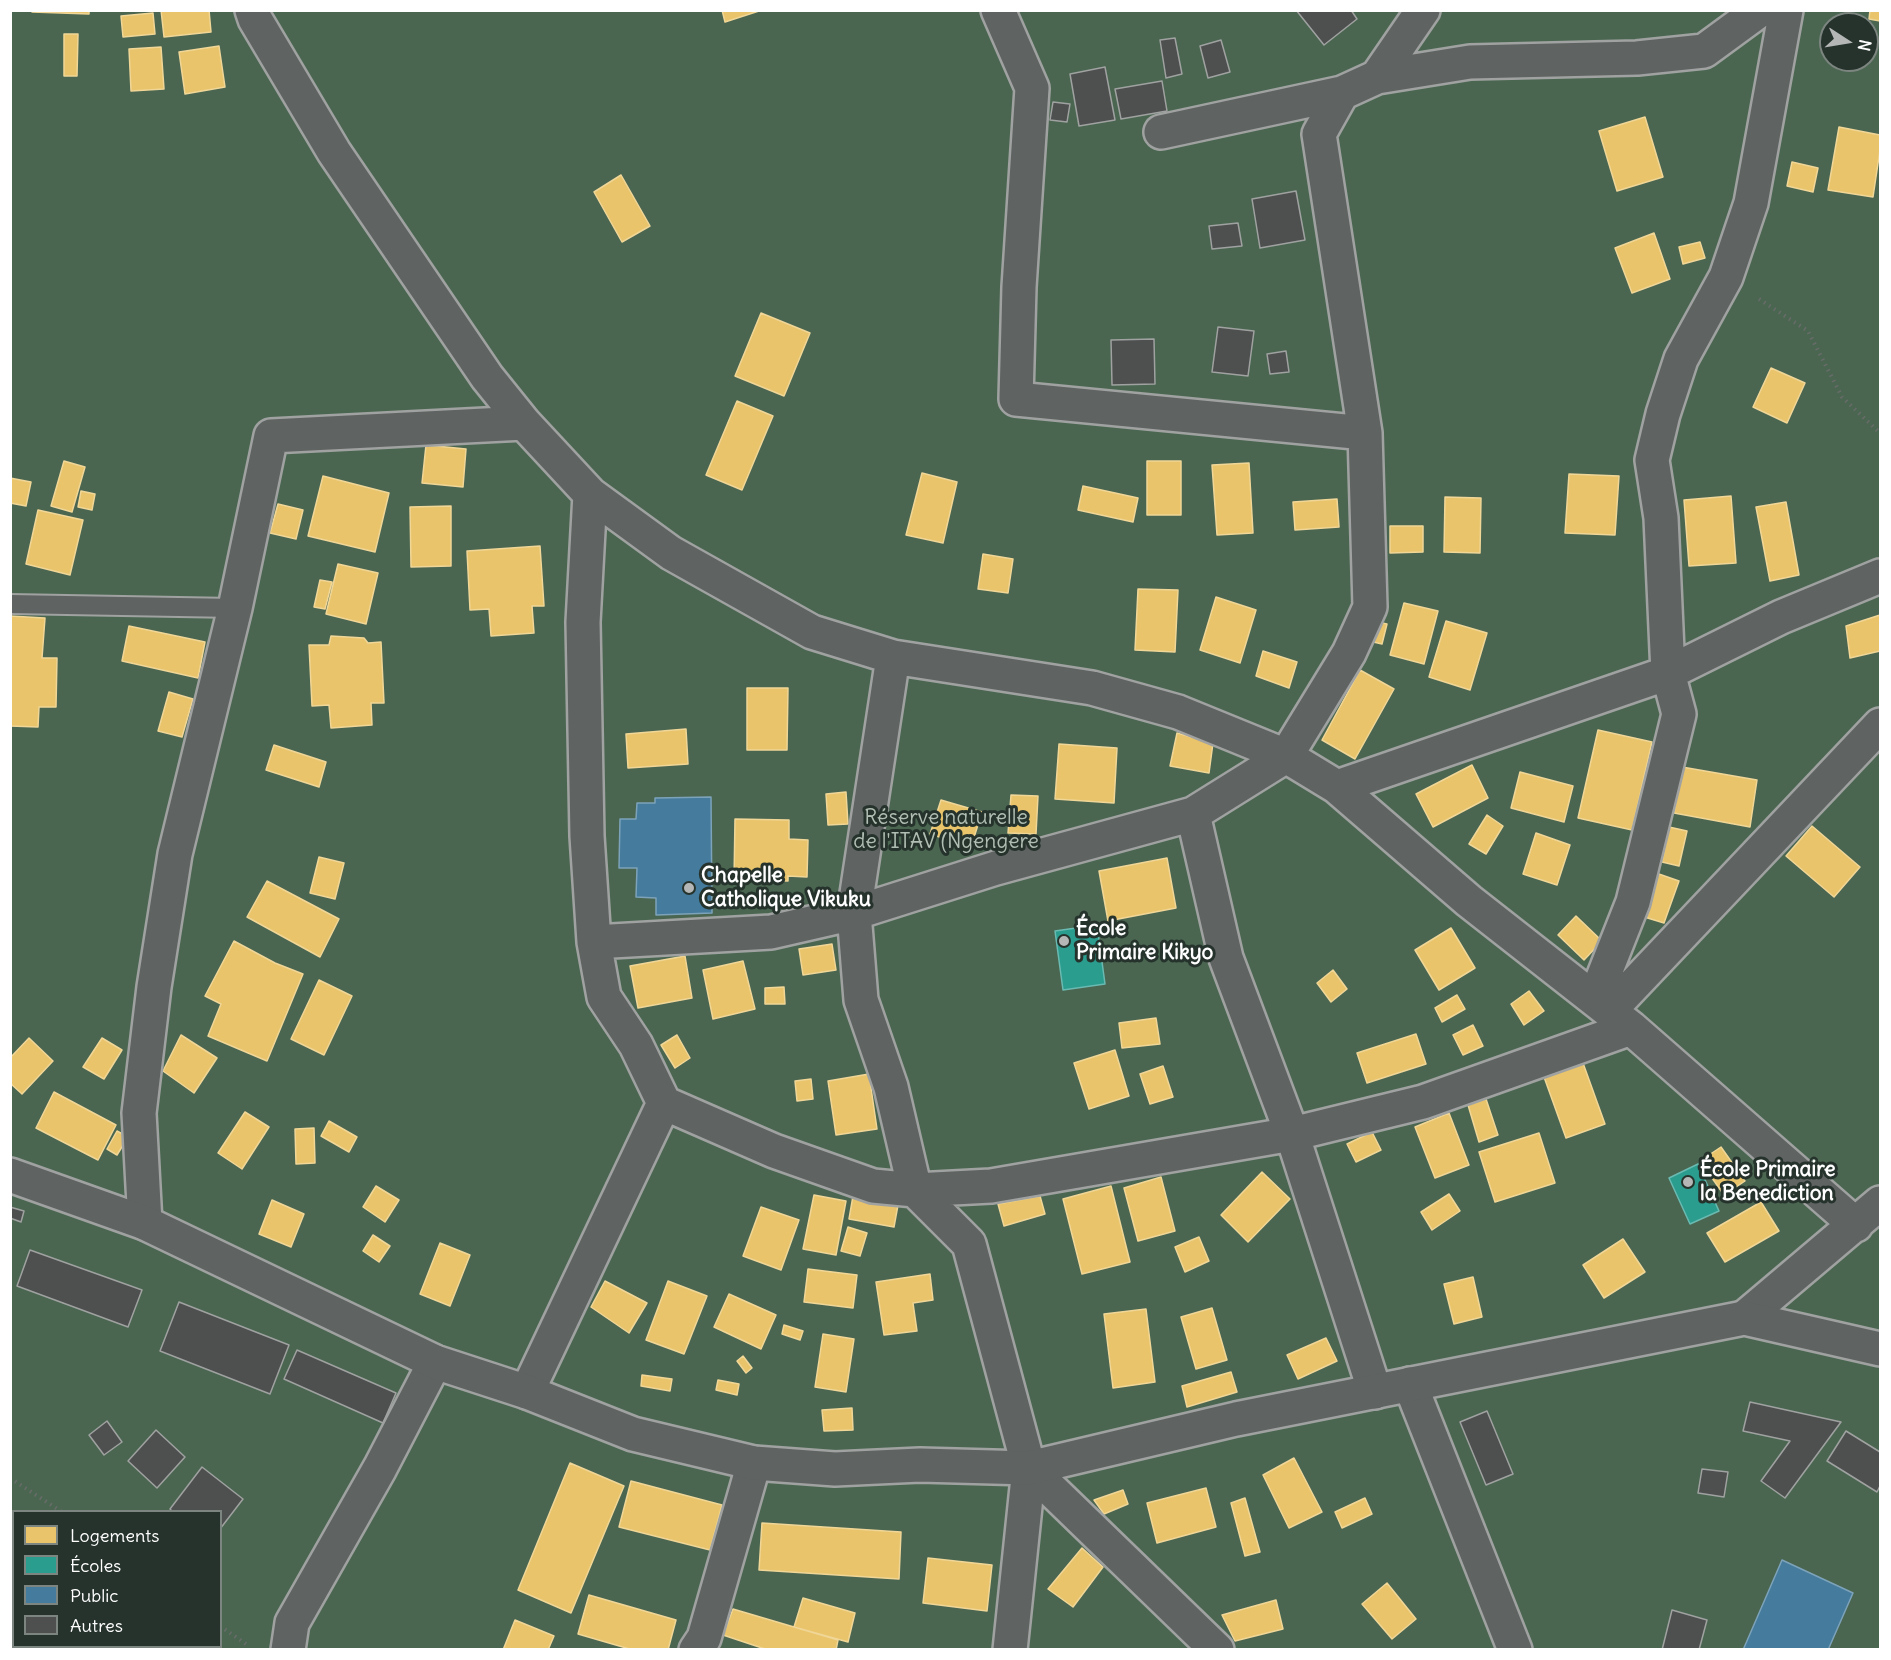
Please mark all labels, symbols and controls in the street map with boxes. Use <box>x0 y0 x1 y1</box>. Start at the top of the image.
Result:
north arrow <box>1819 12 1879 72</box>
text: N <box>1854 38 1876 53</box>
park label: Réserve naturelle de l'ITAV (Ngengere <box>853 805 1039 855</box>
place label: Chapelle Catholique Vikuku <box>701 863 871 913</box>
marker: Chapelle Catholique Vikuku <box>682 881 696 895</box>
place label: École Primaire Kikyo <box>1076 916 1213 966</box>
marker: École Primaire Kikyo <box>1057 934 1071 948</box>
place label: École Primaire la Benediction <box>1700 1157 1836 1207</box>
marker: École Primaire la Benediction <box>1681 1175 1695 1189</box>
legend <box>12 1510 222 1648</box>
text: Logements <box>70 1524 159 1547</box>
text: Écoles <box>70 1554 121 1577</box>
text: Public <box>70 1584 119 1607</box>
text: Autres <box>70 1614 123 1637</box>

